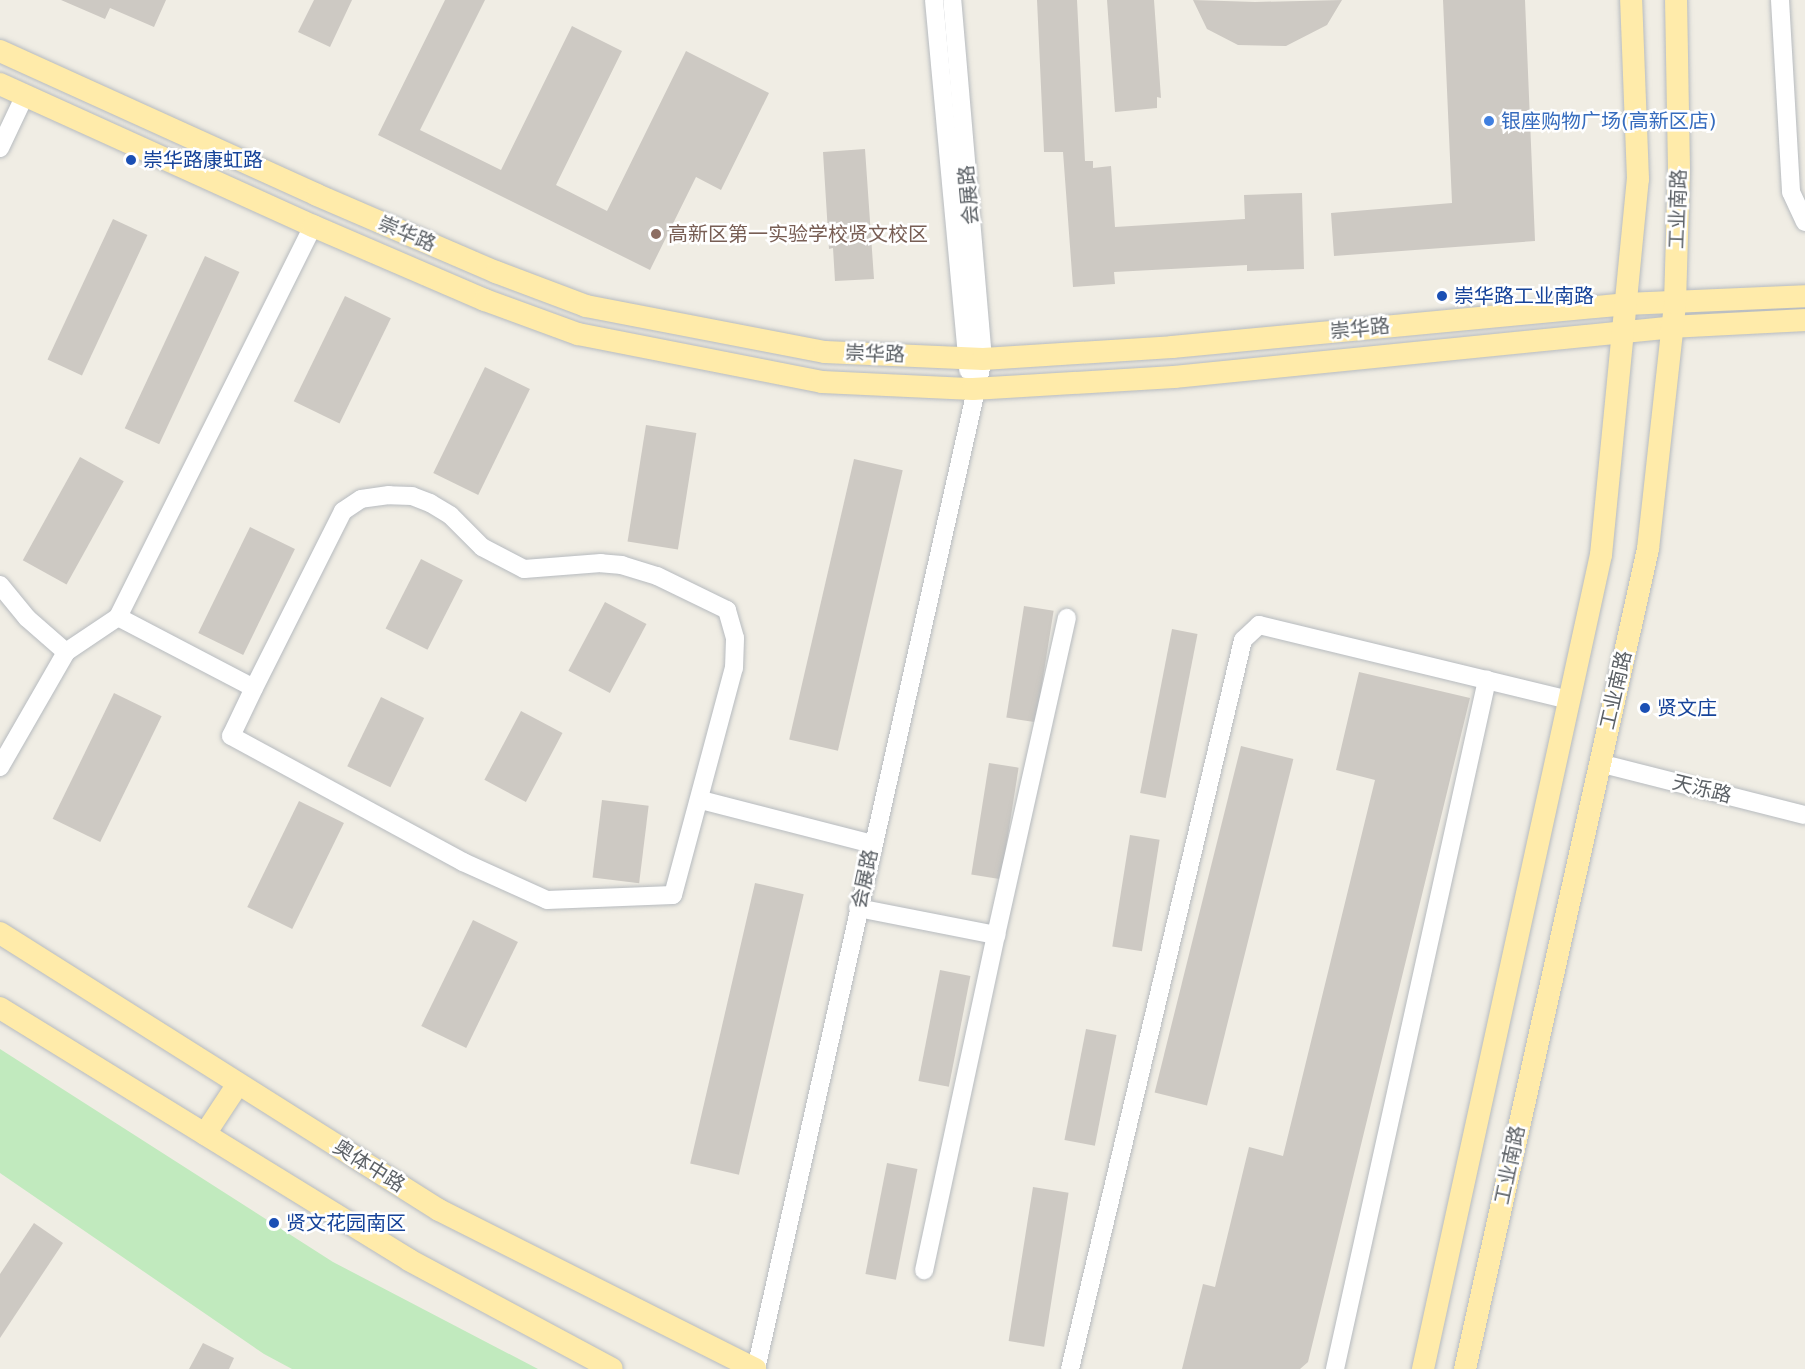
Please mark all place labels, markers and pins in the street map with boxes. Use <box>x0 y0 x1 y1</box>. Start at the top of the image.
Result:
place label: 银座购物广场(高新区店) <box>1501 109 1717 133</box>
marker: 银座购物广场(高新区店) <box>1482 114 1496 128</box>
place label: 崇华路康虹路 <box>143 148 263 172</box>
marker: 崇华路康虹路 <box>124 153 138 167</box>
place label: 高新区第一实验学校贤文校区 <box>668 222 928 246</box>
marker: 高新区第一实验学校贤文校区 <box>649 227 663 241</box>
place label: 崇华路工业南路 <box>1454 284 1594 308</box>
marker: 崇华路工业南路 <box>1435 289 1449 303</box>
place label: 贤文庄 <box>1657 696 1717 720</box>
marker: 贤文庄 <box>1638 701 1652 715</box>
place label: 贤文花园南区 <box>286 1211 406 1235</box>
marker: 贤文花园南区 <box>267 1216 281 1230</box>

